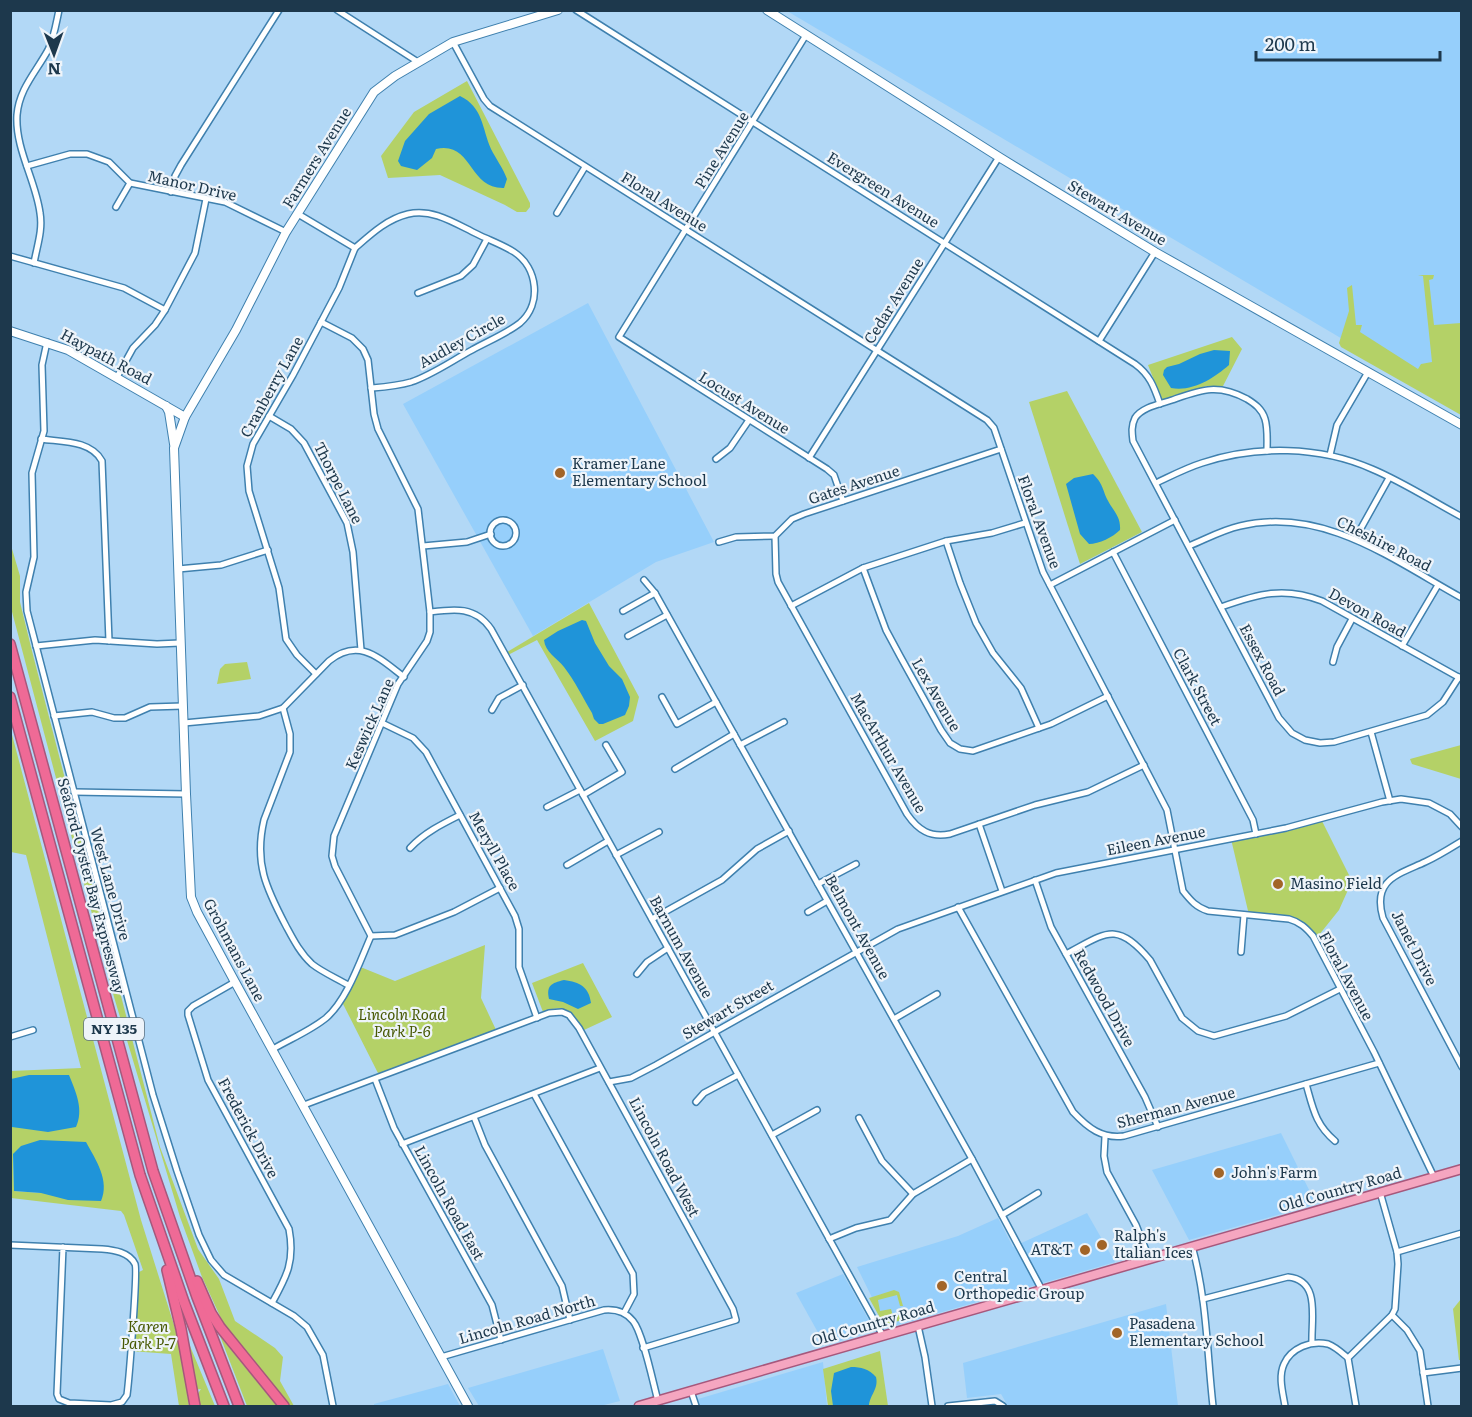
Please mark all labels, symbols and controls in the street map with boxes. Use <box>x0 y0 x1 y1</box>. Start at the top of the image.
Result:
north arrow <box>24 24 84 84</box>
scale bar <box>1256 24 1440 62</box>
text: 200 m <box>1265 30 1316 57</box>
text: N <box>47 58 61 82</box>
street label: Farmers Avenue <box>275 102 356 212</box>
street label: Pine Avenue <box>688 106 754 192</box>
street label: Evergreen Avenue <box>823 145 945 233</box>
street label: Manor Drive <box>146 163 239 206</box>
street label: Floral Avenue <box>617 165 713 237</box>
street label: Stewart Avenue <box>1064 173 1172 251</box>
street label: Cedar Avenue <box>857 252 929 348</box>
street label: Audley Circle <box>414 306 509 373</box>
street label: Haypath Road <box>57 322 157 389</box>
street label: Cranberry Lane <box>233 331 308 441</box>
street label: Locust Avenue <box>695 364 795 439</box>
street label: Thorpe Lane <box>309 437 370 528</box>
place label: Kramer Lane Elementary School <box>572 451 707 491</box>
street label: Gates Avenue <box>805 458 902 509</box>
marker: Kramer Lane Elementary School <box>553 466 567 480</box>
street label: Floral Avenue <box>1013 471 1068 572</box>
street label: Cheshire Road <box>1333 509 1436 576</box>
street label: Devon Road <box>1325 581 1411 642</box>
street label: Essex Road <box>1235 619 1292 699</box>
street label: Clark Street <box>1168 643 1228 729</box>
street label: Lex Avenue <box>907 653 968 735</box>
street label: Keswick Lane <box>338 674 399 773</box>
street label: MacArthur Avenue <box>845 688 933 817</box>
street label: Seaford-Oyster Bay Expressway <box>52 775 133 997</box>
street label: Meryll Place <box>464 806 527 894</box>
street label: Eileen Avenue <box>1104 819 1207 860</box>
street label: West Lane Drive <box>85 825 138 943</box>
street label: Belmont Avenue <box>820 870 897 983</box>
place label: Masino Field <box>1290 871 1382 894</box>
marker: Masino Field <box>1271 877 1285 891</box>
street label: Barnum Avenue <box>645 891 720 1002</box>
street label: Grohmans Lane <box>198 894 272 1005</box>
street label: Janet Drive <box>1387 906 1444 989</box>
street label: Floral Avenue <box>1314 926 1381 1024</box>
street label: Redwood Drive <box>1069 944 1142 1051</box>
street label: Stewart Street <box>677 973 777 1044</box>
park label: Lincoln Road Park P-6 <box>358 1002 446 1042</box>
road number: NY 135 <box>84 1018 144 1040</box>
street label: Frederick Drive <box>213 1073 286 1182</box>
street label: Sherman Avenue <box>1114 1080 1238 1133</box>
street label: Lincoln Road West <box>624 1092 707 1220</box>
street label: Lincoln Road East <box>409 1141 491 1264</box>
place label: John's Farm <box>1231 1160 1318 1183</box>
street label: Old Country Road <box>1275 1160 1404 1217</box>
marker: John's Farm <box>1212 1166 1226 1180</box>
place label: Ralph's Italian Ices <box>1114 1223 1193 1263</box>
place label: AT&T <box>1030 1237 1073 1260</box>
marker: Ralph's Italian Ices <box>1095 1238 1109 1252</box>
marker: AT&T <box>1078 1243 1092 1257</box>
place label: Central Orthopedic Group <box>954 1264 1084 1304</box>
marker: Central Orthopedic Group <box>935 1279 949 1293</box>
street label: Lincoln Road North <box>456 1288 598 1349</box>
street label: Old Country Road <box>808 1294 937 1351</box>
place label: Pasadena Elementary School <box>1129 1311 1264 1351</box>
park label: Karen Park P-7 <box>120 1314 176 1354</box>
marker: Pasadena Elementary School <box>1110 1326 1124 1340</box>

